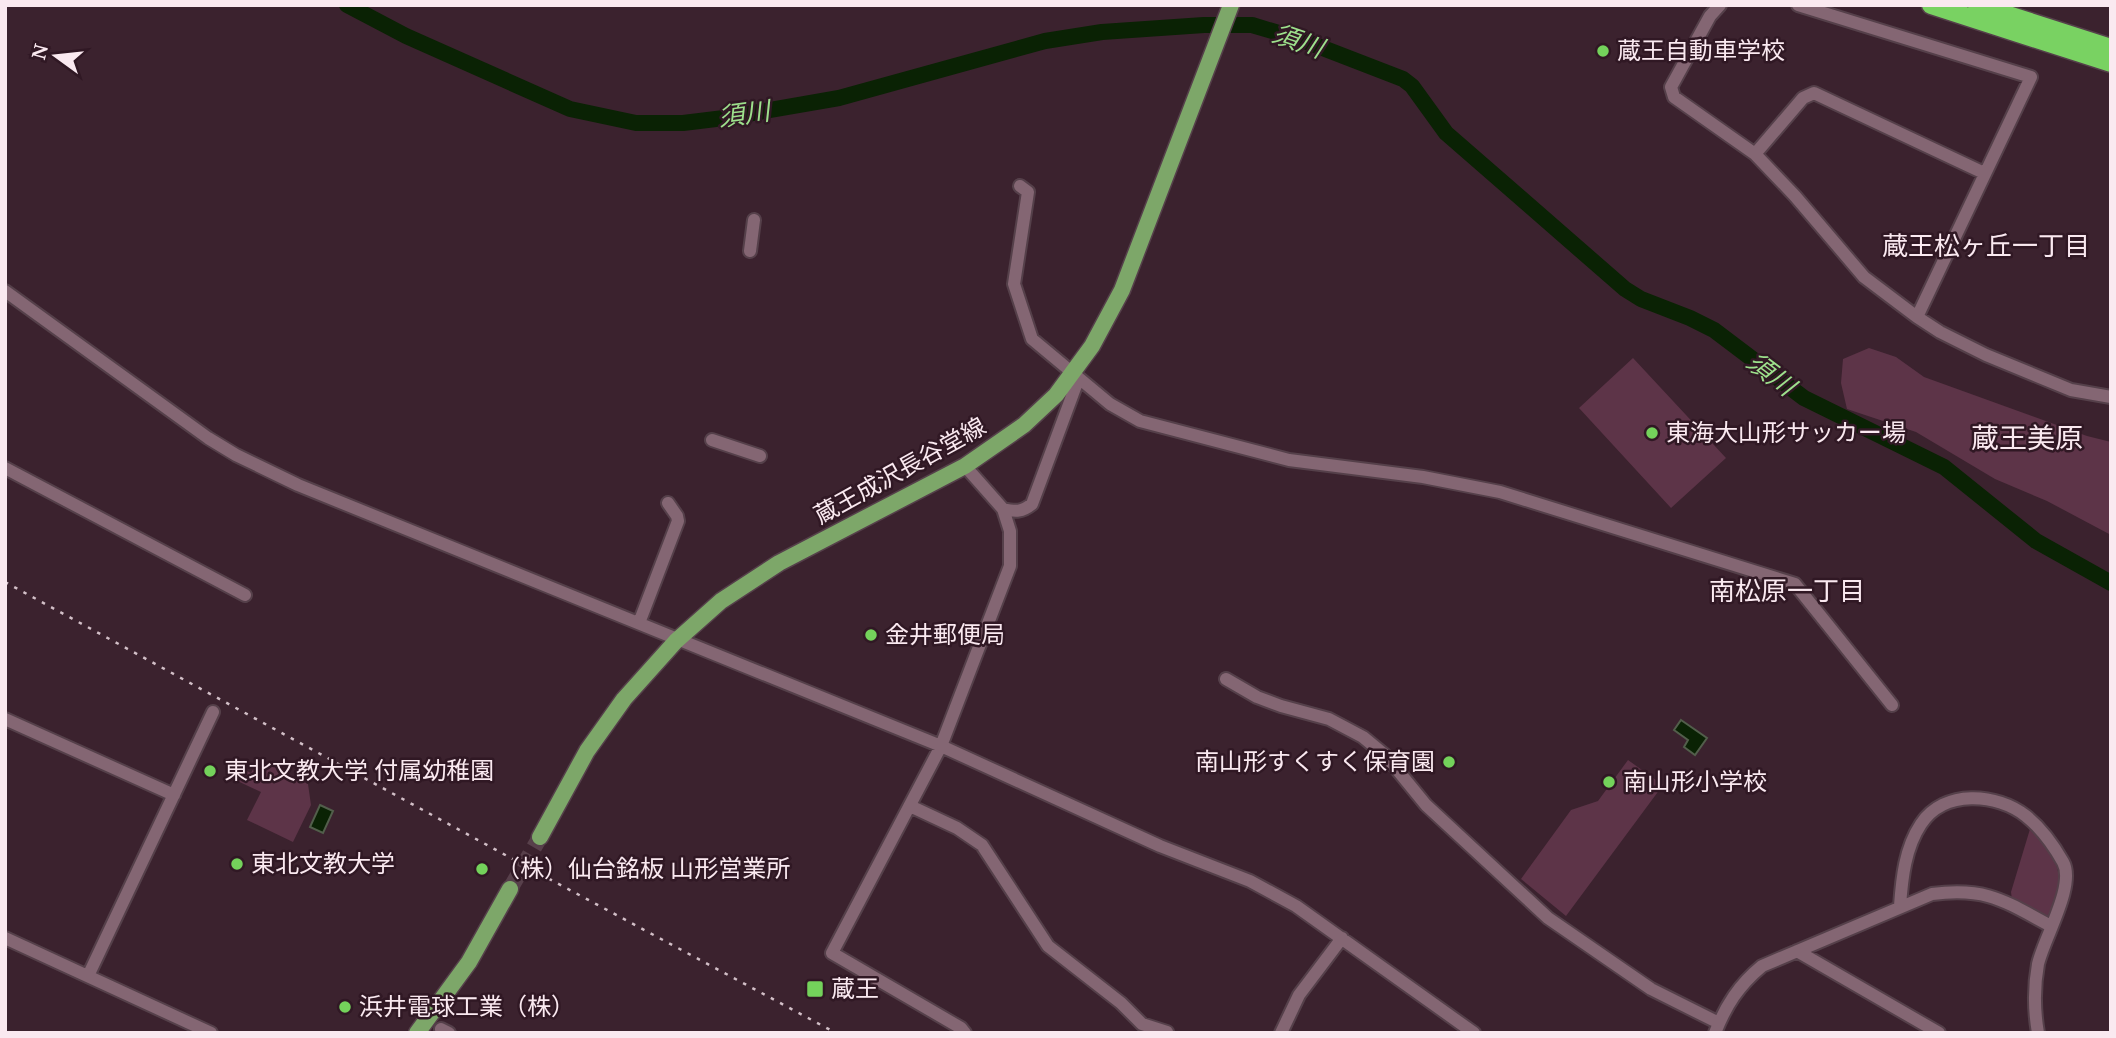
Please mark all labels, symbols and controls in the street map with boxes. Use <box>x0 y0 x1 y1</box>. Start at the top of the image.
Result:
water label: 須川 <box>1268 15 1332 67</box>
north arrow <box>21 21 91 91</box>
place label: 蔵王自動車学校 <box>1617 33 1785 66</box>
text: N <box>25 41 54 62</box>
marker: 蔵王自動車学校 <box>1595 43 1611 59</box>
water label: 須川 <box>716 91 775 134</box>
district label: 蔵王松ヶ丘一丁目 <box>1882 227 2090 263</box>
water label: 須川 <box>1740 343 1806 405</box>
street label: 蔵王成沢長谷堂線 <box>807 409 991 531</box>
place label: 東海大山形サッカー場 <box>1666 415 1906 448</box>
district label: 蔵王美原 <box>1971 418 2083 456</box>
marker: 東海大山形サッカー場 <box>1644 425 1660 441</box>
district label: 南松原一丁目 <box>1709 572 1865 608</box>
place label: 金井郵便局 <box>885 617 1005 650</box>
marker: 金井郵便局 <box>863 627 879 643</box>
place label: 南山形すくすく保育園 <box>1195 744 1435 777</box>
place label: 東北文教大学 付属幼稚園 <box>224 753 494 786</box>
marker: 南山形すくすく保育園 <box>1441 754 1457 770</box>
marker: 東北文教大学 付属幼稚園 <box>202 763 218 779</box>
place label: 南山形小学校 <box>1623 764 1767 797</box>
marker: 南山形小学校 <box>1601 774 1617 790</box>
place label: 東北文教大学 <box>251 846 395 879</box>
place label: （株）仙台銘板 山形営業所 <box>496 851 790 884</box>
marker: 東北文教大学 <box>229 856 245 872</box>
marker: （株）仙台銘板 山形営業所 <box>474 861 490 877</box>
place label: 蔵王 <box>831 971 879 1004</box>
marker: 蔵王 <box>805 979 825 999</box>
place label: 浜井電球工業（株） <box>359 989 575 1022</box>
marker: 浜井電球工業（株） <box>337 999 353 1015</box>

